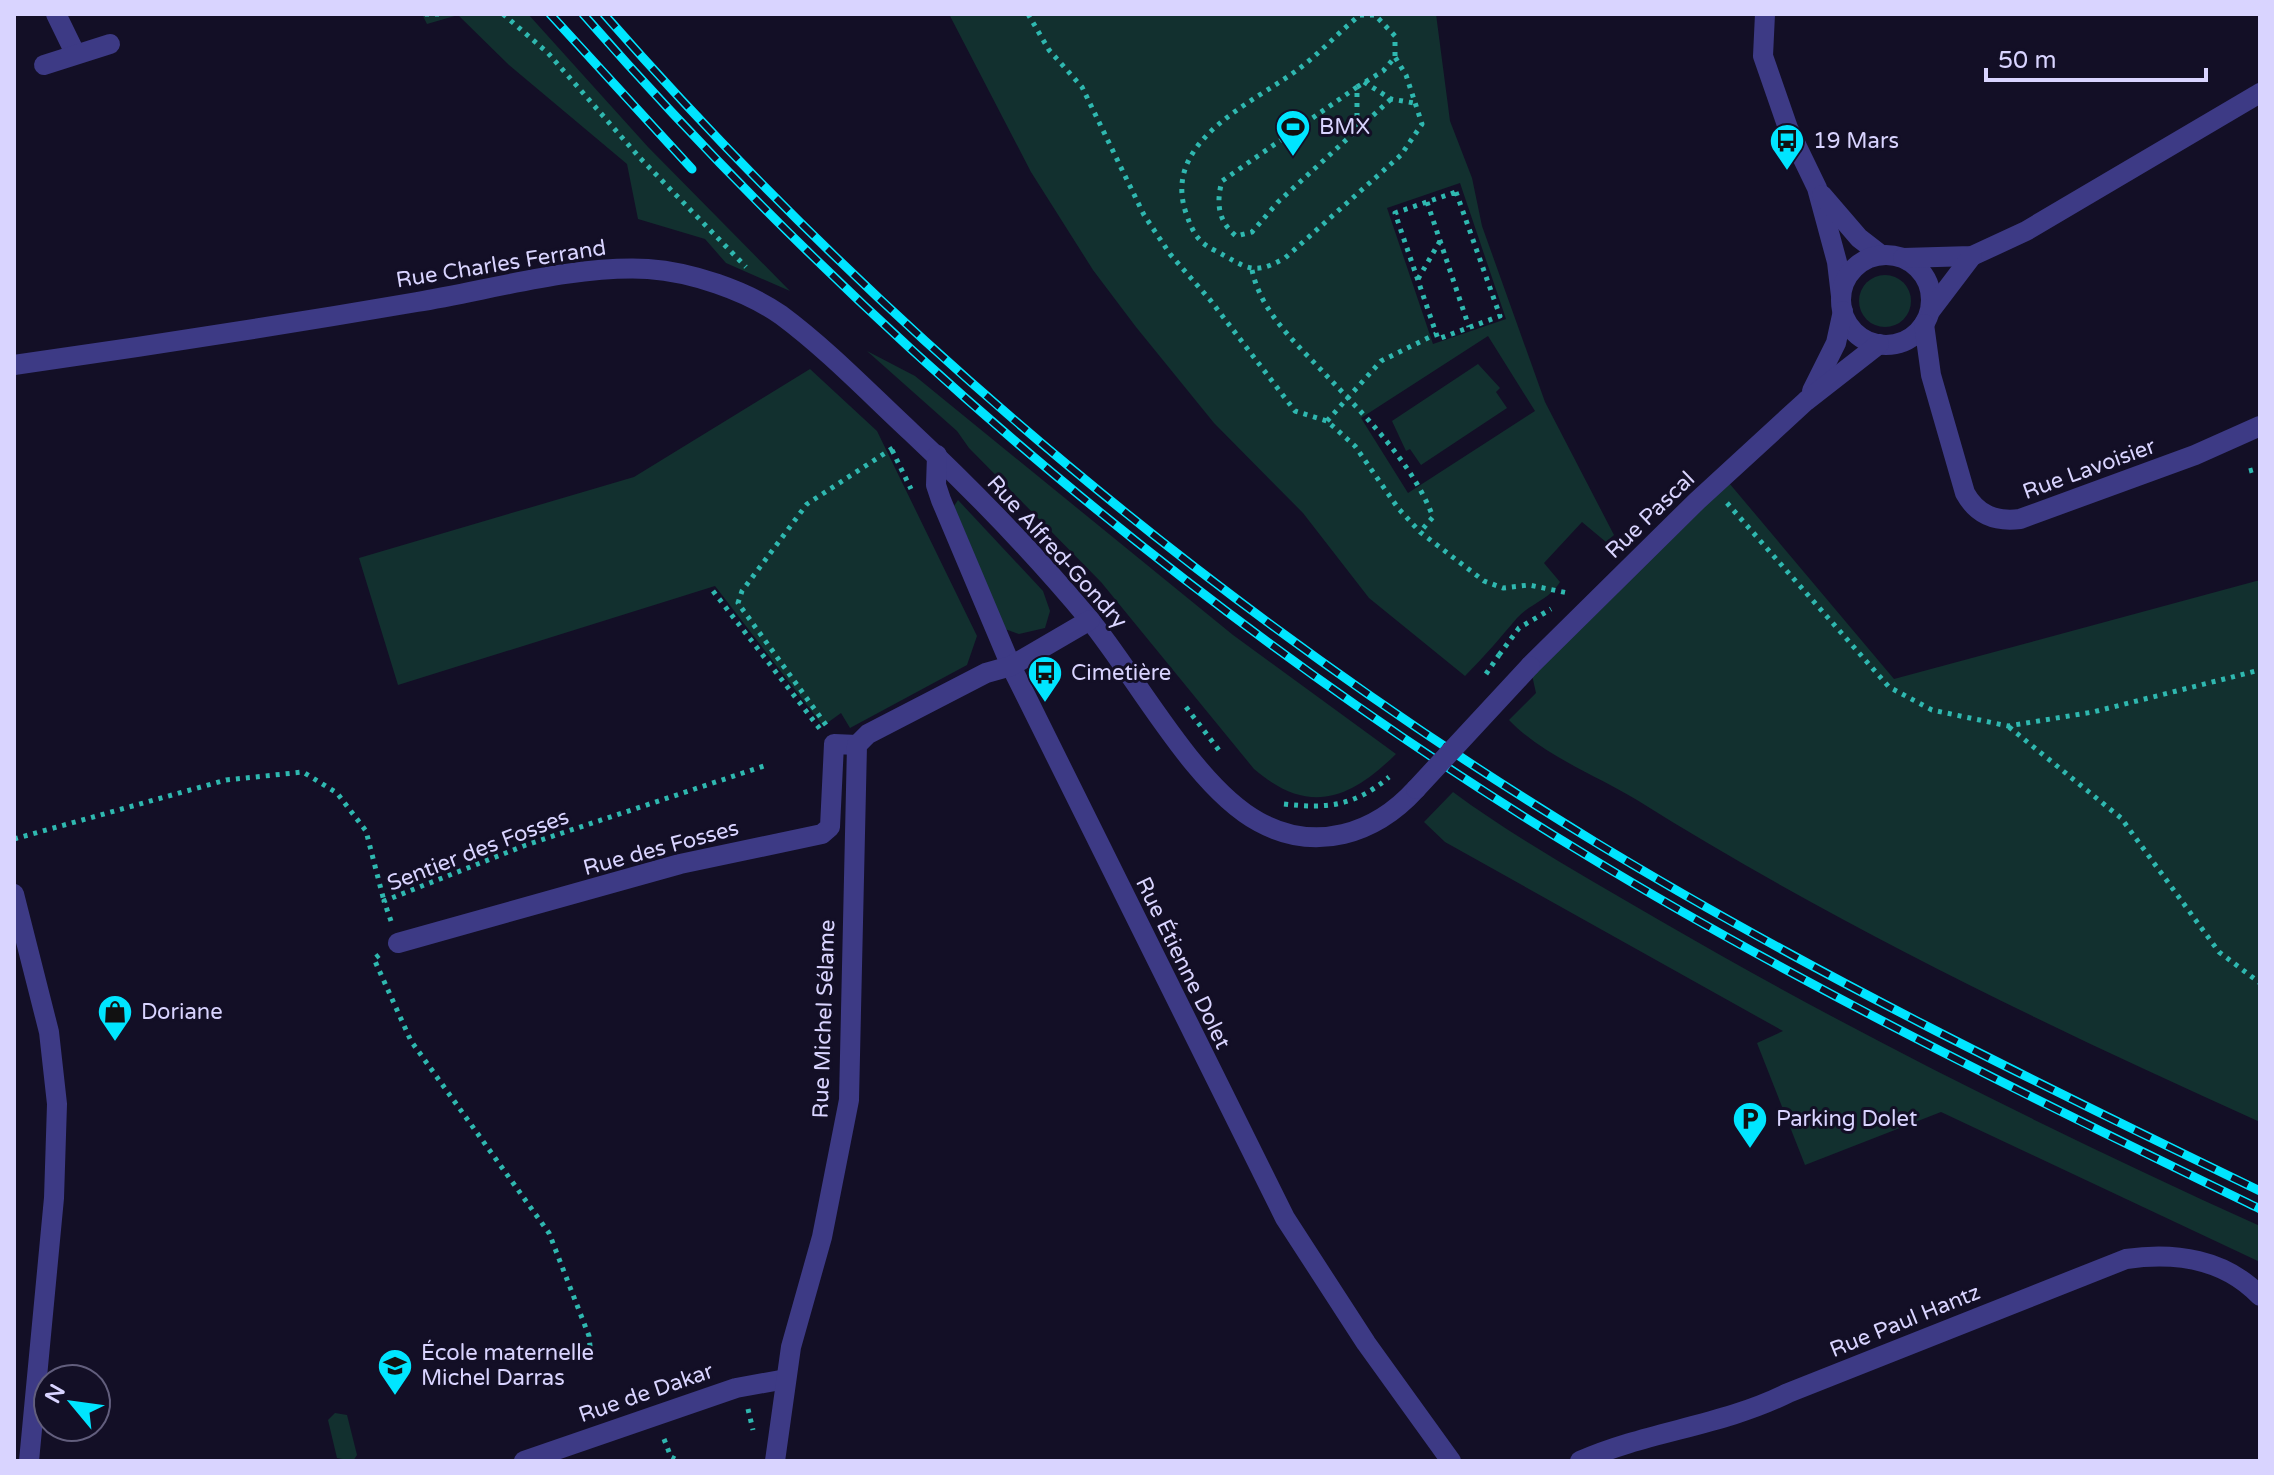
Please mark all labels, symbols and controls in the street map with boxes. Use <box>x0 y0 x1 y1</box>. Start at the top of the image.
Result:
scale bar <box>1986 32 2206 82</box>
text: 50 m <box>1998 46 2056 75</box>
sports icon: BMX <box>1274 108 1312 158</box>
place label: BMX <box>1319 114 1370 140</box>
bus stop icon: 19 Mars <box>1768 122 1806 172</box>
place label: 19 Mars <box>1813 128 1899 154</box>
street label: Rue Charles Ferrand <box>394 235 608 293</box>
street label: Rue Lavoisier <box>2019 433 2159 505</box>
street label: Rue Pascal <box>1600 466 1700 564</box>
street label: Rue Alfred-Gondry <box>981 470 1133 634</box>
bus stop icon: Cimetière <box>1026 654 1064 704</box>
place label: Cimetière <box>1071 660 1171 686</box>
street label: Sentier des Fosses <box>384 803 572 897</box>
street label: Rue des Fosses <box>580 815 742 881</box>
street label: Rue Étienne Dolet <box>1130 872 1237 1053</box>
street label: Rue Michel Sélame <box>808 919 840 1119</box>
shop icon: Doriane <box>96 993 134 1043</box>
place label: Doriane <box>141 999 223 1025</box>
parking icon: Parking Dolet <box>1731 1100 1769 1150</box>
place label: Parking Dolet <box>1776 1106 1917 1132</box>
street label: Rue Paul Hantz <box>1826 1279 1984 1363</box>
place label: École maternelle Michel Darras <box>421 1339 594 1391</box>
school or university icon: École maternelle Michel Darras <box>376 1347 414 1397</box>
street label: Rue de Dakar <box>575 1358 717 1428</box>
north arrow <box>32 1363 112 1443</box>
text: N <box>40 1380 71 1408</box>

